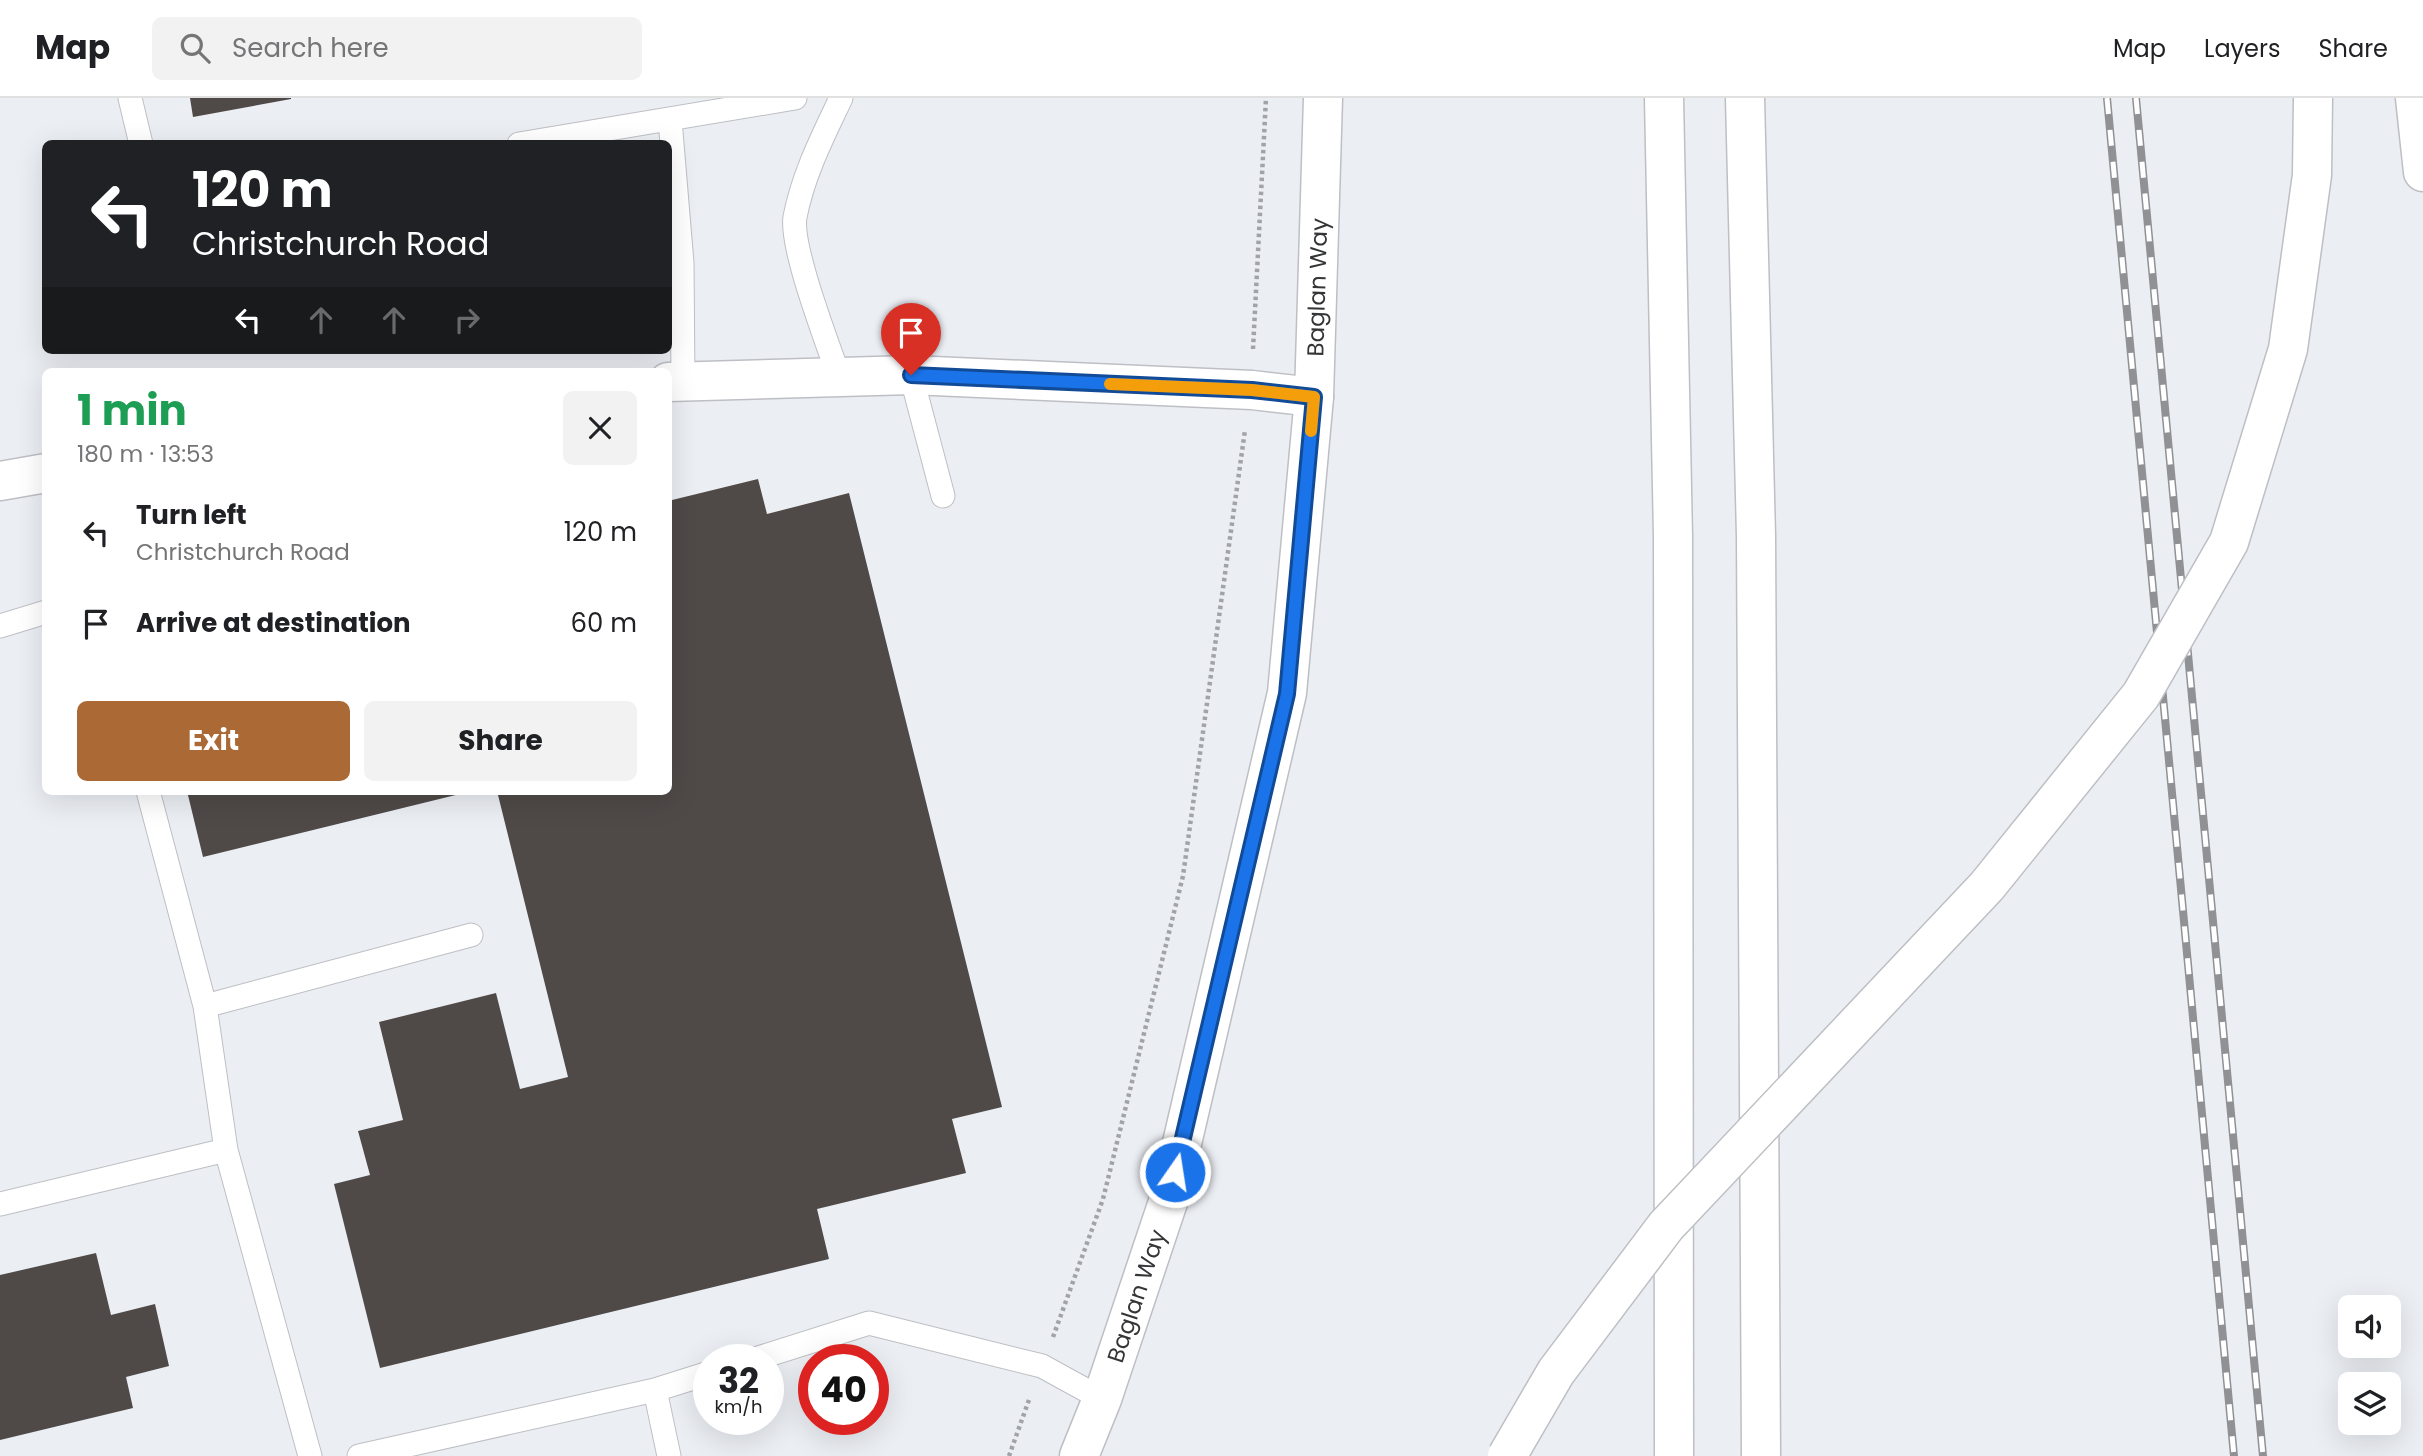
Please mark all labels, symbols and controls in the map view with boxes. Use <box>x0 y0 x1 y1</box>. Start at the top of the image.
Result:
search box <box>152 17 642 80</box>
text: Map <box>35 24 110 71</box>
icon: search <box>176 29 214 67</box>
text: Search here <box>232 30 389 66</box>
text: Map <box>2113 32 2166 65</box>
text: Layers <box>2204 32 2280 65</box>
text: Share <box>2318 32 2388 65</box>
text: 120 m <box>192 156 333 224</box>
icon: left <box>77 168 168 259</box>
street label: Baglan Way <box>1299 218 1335 357</box>
text: Christchurch Road <box>192 221 489 266</box>
icon: left <box>229 301 267 339</box>
icon: ahead <box>302 301 340 339</box>
icon: ahead <box>375 301 413 339</box>
icon: right <box>448 301 486 339</box>
pin <box>881 303 941 375</box>
icon: arrive <box>892 314 930 352</box>
text: 1 min <box>77 381 187 440</box>
button: close <box>563 391 637 465</box>
text: 180 m · 13:53 <box>77 438 214 470</box>
text: Turn left <box>136 497 247 533</box>
icon: left <box>77 514 115 552</box>
text: 120 m <box>564 514 637 550</box>
text: Christchurch Road <box>136 536 350 568</box>
icon: arrive <box>77 605 115 643</box>
text: Arrive at destination <box>136 605 411 641</box>
text: 60 m <box>570 605 637 641</box>
button: Exit <box>77 701 350 781</box>
button: Share <box>364 701 637 781</box>
position arrow <box>1138 1135 1212 1209</box>
street label: Baglan Way <box>1099 1225 1174 1367</box>
map controls <box>2338 1295 2401 1435</box>
button: sound <box>2338 1295 2401 1358</box>
speed limit sign: 40 <box>798 1344 889 1435</box>
text: 32 <box>718 1356 759 1405</box>
button: layers <box>2338 1372 2401 1435</box>
text: km/h <box>715 1394 762 1419</box>

